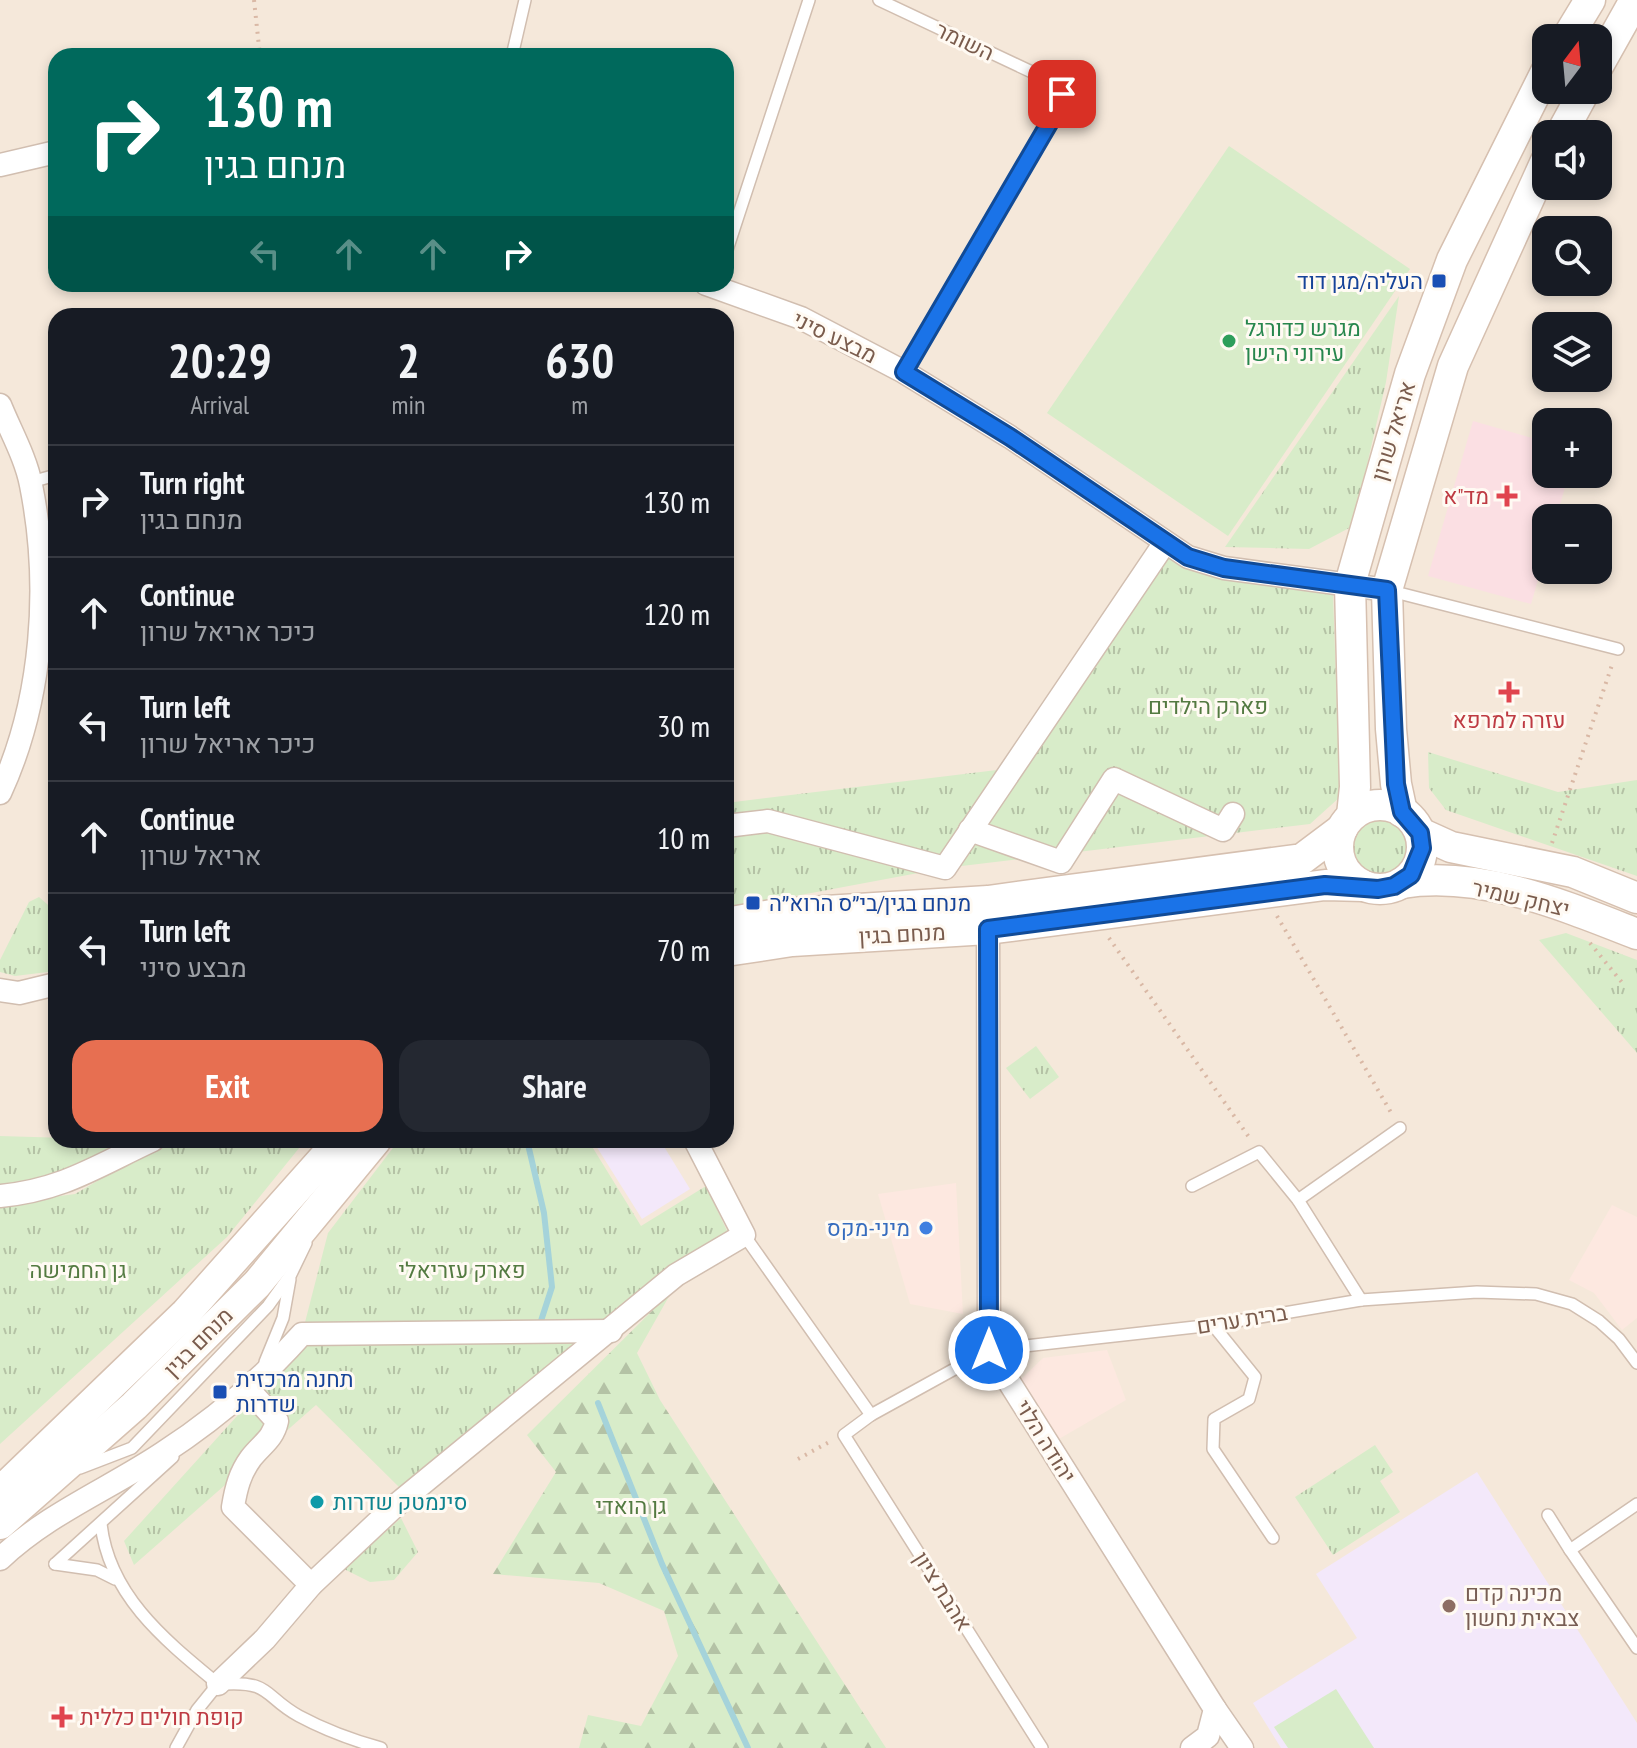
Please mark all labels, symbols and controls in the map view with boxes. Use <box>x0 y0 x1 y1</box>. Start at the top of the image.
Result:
street label: השומר <box>931 15 999 67</box>
north arrow <box>1532 24 1612 104</box>
map controls <box>1532 24 1612 584</box>
pin <box>1028 60 1096 128</box>
text: 130 m <box>204 70 333 142</box>
icon: arrive <box>1040 72 1084 116</box>
icon: right <box>72 80 176 184</box>
button: sound <box>1532 120 1612 200</box>
text: מנחם בגין <box>204 141 346 188</box>
button: search <box>1532 216 1612 296</box>
icon: left <box>243 232 287 276</box>
icon: ahead <box>327 232 371 276</box>
icon: ahead <box>411 232 455 276</box>
icon: right <box>495 232 539 276</box>
place label: העליה/מגן דוד <box>1297 267 1423 295</box>
marker: העליה/מגן דוד <box>1430 272 1448 290</box>
street label: מבצע סיני <box>788 305 882 369</box>
button: layers <box>1532 312 1612 392</box>
place label: מגרש כדורגל עירוני הישן <box>1245 314 1361 367</box>
text: 20:29 <box>168 329 272 391</box>
text: 2 <box>397 329 420 391</box>
text: 630 <box>545 329 614 391</box>
marker: מגרש כדורגל עירוני הישן <box>1220 332 1238 350</box>
street label: אריאל שרון <box>1365 378 1421 484</box>
text: Arrival <box>190 388 249 421</box>
text: min <box>391 388 425 421</box>
text: m <box>571 388 588 421</box>
button: + <box>1532 408 1612 488</box>
text: Turn right <box>140 463 244 502</box>
icon: right <box>72 479 116 523</box>
text: 130 m <box>644 482 710 521</box>
place label: מד"א <box>1443 482 1489 510</box>
marker: מד"א <box>1496 485 1518 507</box>
text: מנחם בגין <box>140 503 243 536</box>
button: − <box>1532 504 1612 584</box>
text: Continue <box>140 575 235 614</box>
icon: ahead <box>72 591 116 635</box>
text: 120 m <box>644 594 710 633</box>
text: כיכר אריאל שרון <box>140 615 315 648</box>
marker: עזרה למרפא <box>1498 681 1520 703</box>
text: Turn left <box>140 687 230 726</box>
park label: פארק הילדים <box>1148 692 1268 720</box>
icon: left <box>72 703 116 747</box>
text: 30 m <box>657 706 710 745</box>
place label: עזרה למרפא <box>1453 706 1565 734</box>
text: כיכר אריאל שרון <box>140 727 315 760</box>
text: Continue <box>140 799 235 838</box>
icon: ahead <box>72 815 116 859</box>
text: 10 m <box>657 818 710 857</box>
text: אריאל שרון <box>140 839 261 872</box>
street label: יצחק שמיר <box>1470 873 1572 923</box>
place label: מנחם בגין/בי״ס הרוא״ה <box>769 889 971 917</box>
marker: מנחם בגין/בי״ס הרוא״ה <box>744 894 762 912</box>
text: Turn left <box>140 911 230 950</box>
street label: מנחם בגין <box>858 918 946 950</box>
icon: left <box>72 927 116 971</box>
text: 70 m <box>657 930 710 969</box>
text: מבצע סיני <box>140 951 247 984</box>
button: Exit <box>72 1040 383 1132</box>
button: Share <box>399 1040 710 1132</box>
place label: מיני-מקס <box>827 1214 910 1242</box>
marker: מיני-מקס <box>917 1219 935 1237</box>
park label: גן החמישה <box>30 1256 126 1284</box>
park label: פארק עזריאלי <box>398 1256 526 1284</box>
street label: ברית ערים <box>1195 1298 1290 1340</box>
street label: מנחם בגין <box>157 1301 239 1383</box>
position arrow <box>947 1308 1031 1392</box>
place label: תחנה מרכזית שדרות <box>236 1365 353 1418</box>
marker: תחנה מרכזית שדרות <box>211 1383 229 1401</box>
street label: יהודה הלוי <box>1010 1394 1082 1488</box>
place label: סינמטק שדרות <box>333 1488 467 1516</box>
park label: גן הואדי <box>595 1492 667 1520</box>
marker: סינמטק שדרות <box>308 1493 326 1511</box>
street label: אהבת ציון <box>908 1546 978 1636</box>
place label: מכינה קדם צבאית נחשון <box>1465 1579 1579 1632</box>
marker: מכינה קדם צבאית נחשון <box>1440 1597 1458 1615</box>
place label: קופת חולים כללית <box>80 1703 244 1731</box>
marker: קופת חולים כללית <box>51 1706 73 1728</box>

